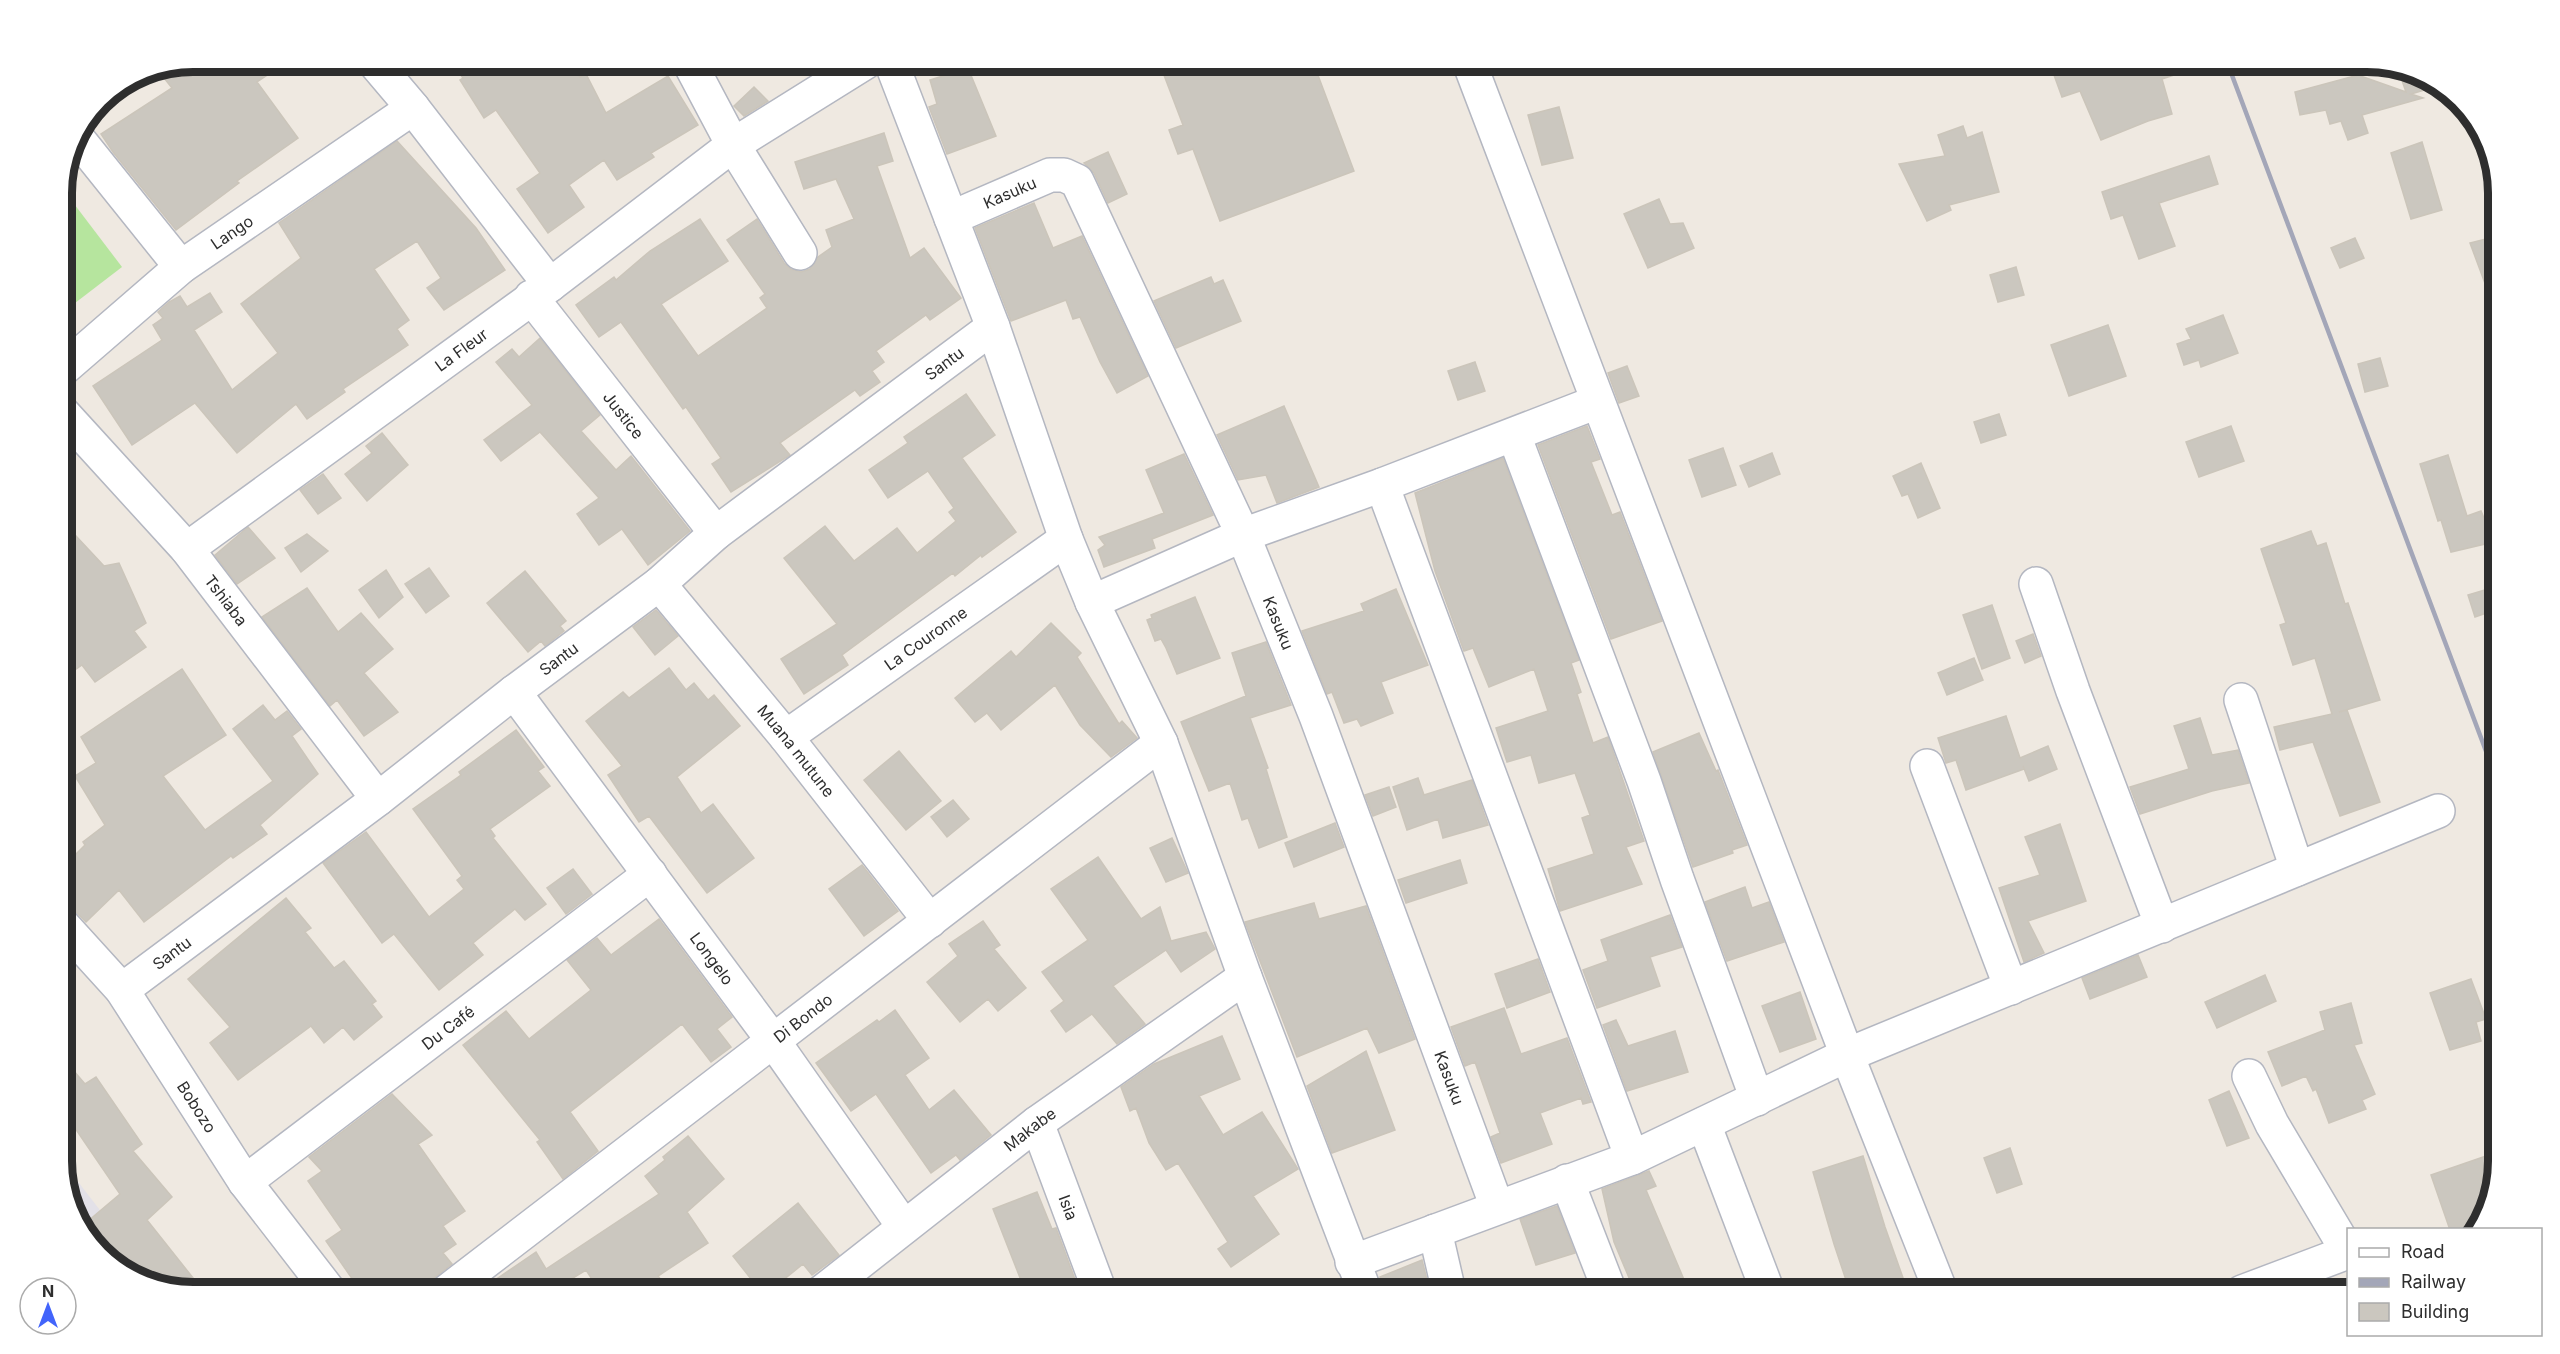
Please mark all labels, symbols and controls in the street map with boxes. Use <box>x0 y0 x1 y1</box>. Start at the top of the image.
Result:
street label: Kasuku <box>980 172 1039 213</box>
street label: Lango <box>207 211 257 254</box>
street label: La Fleur <box>431 324 492 376</box>
street label: Santu <box>921 342 967 384</box>
street label: Justice <box>599 387 648 443</box>
street label: Tshiaba <box>200 571 252 630</box>
street label: Kasuku <box>1259 593 1298 653</box>
street label: La Couronne <box>880 602 971 674</box>
street label: Santu <box>535 638 582 680</box>
street label: Muana mutune <box>753 700 839 801</box>
street label: Longelo <box>686 928 738 989</box>
street label: Santu <box>148 932 195 974</box>
street label: Di Bondo <box>770 989 836 1047</box>
street label: Du Café <box>418 1001 478 1054</box>
street label: Kasuku <box>1430 1048 1468 1107</box>
street label: Bobozo <box>173 1077 221 1136</box>
street label: Makabe <box>1000 1103 1060 1155</box>
street label: Isia <box>1055 1192 1082 1223</box>
legend <box>2347 1228 2542 1336</box>
text: Road <box>2401 1241 2444 1262</box>
text: Railway <box>2401 1271 2466 1292</box>
north arrow <box>18 1276 78 1336</box>
text: N <box>42 1281 54 1301</box>
text: Building <box>2401 1301 2469 1322</box>

